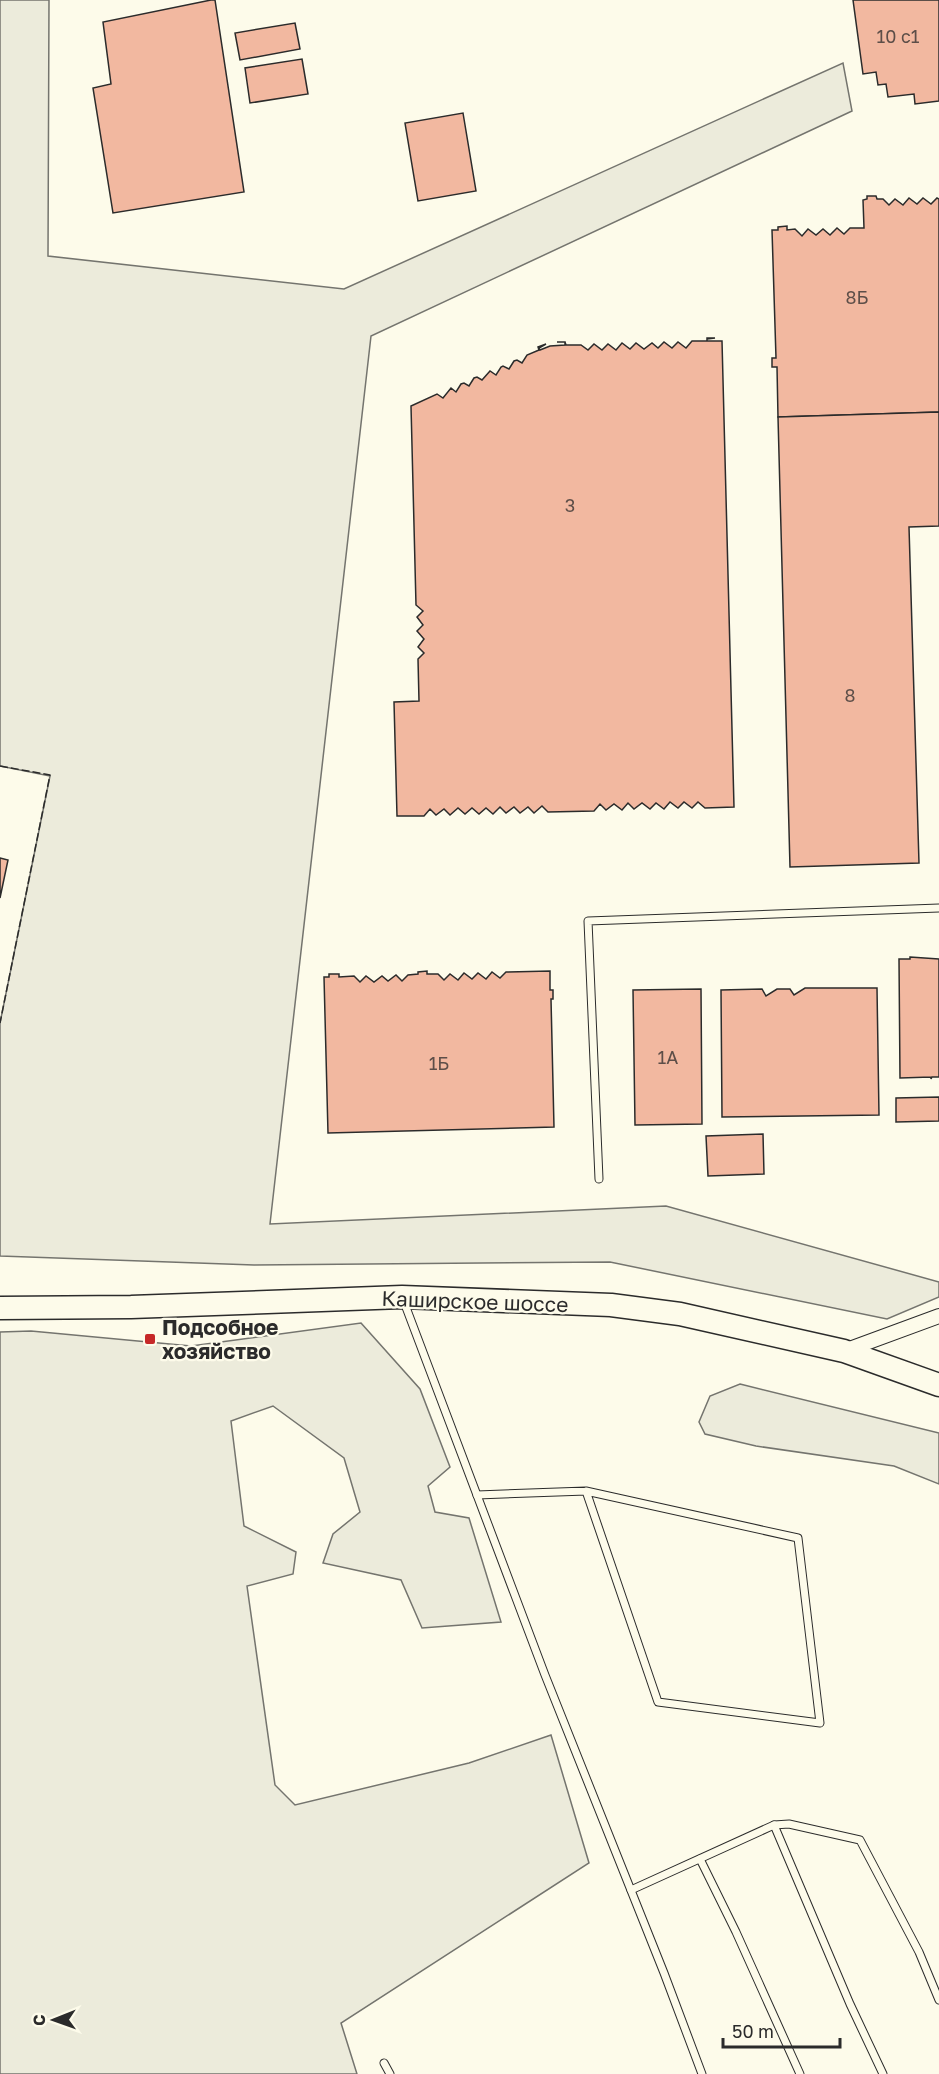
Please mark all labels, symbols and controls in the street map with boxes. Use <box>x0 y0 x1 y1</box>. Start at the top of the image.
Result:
house number: 10 с1 <box>877 25 920 47</box>
house number: 8Б <box>846 286 869 308</box>
house number: 3 <box>565 494 575 516</box>
house number: 8 <box>845 684 855 706</box>
house number: 1А <box>658 1046 678 1068</box>
house number: 1Б <box>429 1052 449 1074</box>
street label: Каширское шоссе <box>381 1285 569 1317</box>
place label: Подсобное хозяйство <box>162 1314 278 1364</box>
marker: Подсобное хозяйство <box>143 1332 157 1346</box>
north arrow <box>24 1990 84 2050</box>
scale bar <box>723 2011 840 2049</box>
text: С <box>29 2014 49 2026</box>
text: 50 m <box>732 2020 774 2042</box>

